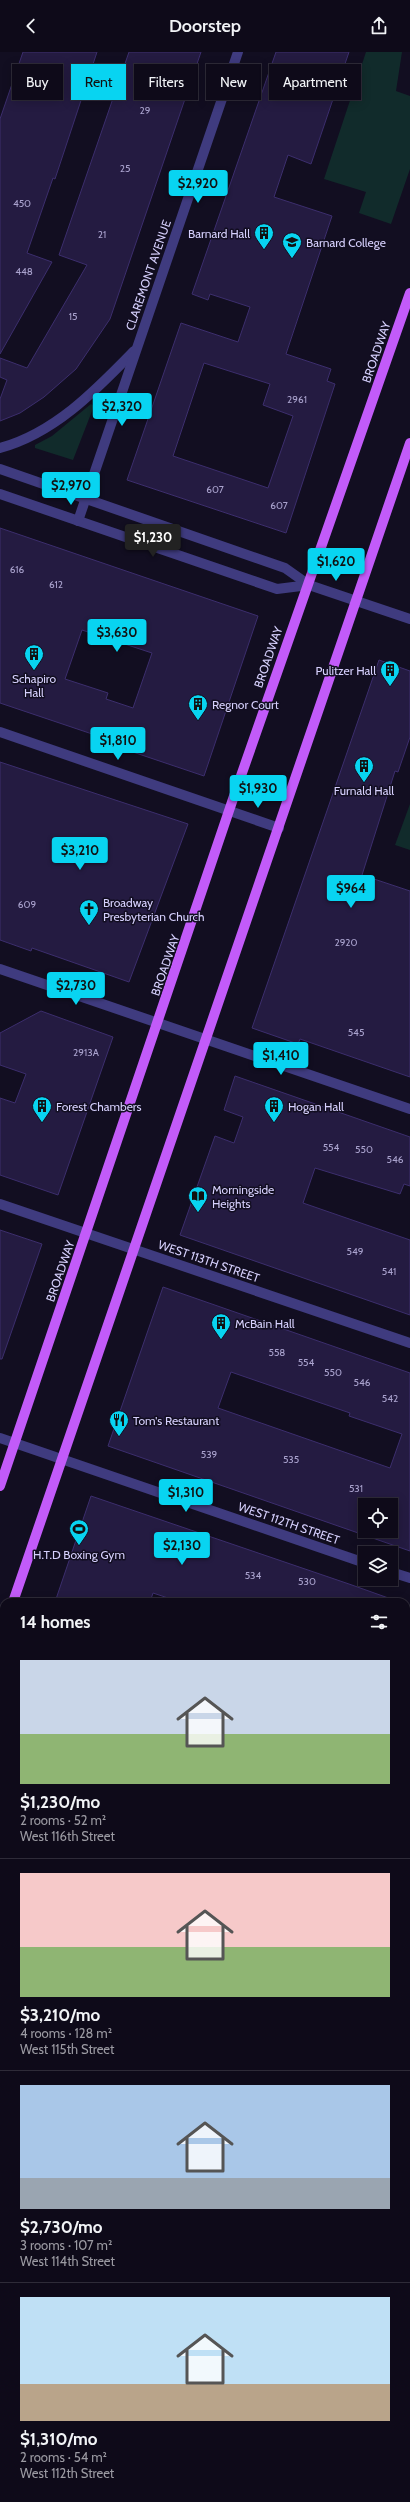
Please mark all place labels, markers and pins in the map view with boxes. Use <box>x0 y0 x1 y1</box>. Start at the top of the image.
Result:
pin: $2,920 <box>165 170 231 204</box>
building icon: Barnard Hall <box>253 222 275 250</box>
place label: Barnard Hall <box>188 226 250 241</box>
school or university icon: Barnard College <box>281 231 303 259</box>
place label: Barnard College <box>306 235 386 250</box>
pin: $2,320 <box>89 393 155 427</box>
pin: $2,970 <box>38 472 104 506</box>
pin: $1,230 <box>120 524 186 558</box>
pin: $1,620 <box>303 548 369 582</box>
pin: $3,630 <box>84 619 150 653</box>
building icon: Schapiro Hall <box>23 643 45 671</box>
building icon: Pulitzer Hall <box>379 659 401 687</box>
place label: Pulitzer Hall <box>316 663 376 678</box>
place label: Schapiro Hall <box>12 671 56 700</box>
building icon: Regnor Court <box>187 693 209 721</box>
place label: Regnor Court <box>212 697 279 712</box>
pin: $1,810 <box>85 727 151 761</box>
building icon: Furnald Hall <box>353 755 375 783</box>
pin: $1,930 <box>225 775 291 809</box>
place label: Furnald Hall <box>334 783 394 798</box>
pin: $3,210 <box>47 837 113 871</box>
pin: $964 <box>327 875 375 909</box>
place label: Broadway Presbyterian Church <box>103 895 205 924</box>
church icon: Broadway Presbyterian Church <box>78 898 100 926</box>
pin: $2,730 <box>43 972 109 1006</box>
pin: $1,410 <box>248 1042 314 1076</box>
building icon: Forest Chambers <box>31 1095 53 1123</box>
building icon: Hogan Hall <box>263 1095 285 1123</box>
place label: Forest Chambers <box>56 1099 142 1114</box>
place label: Hogan Hall <box>288 1099 344 1114</box>
place label: Morningside Heights <box>212 1182 274 1211</box>
library icon: Morningside Heights <box>187 1185 209 1213</box>
building icon: McBain Hall <box>210 1312 232 1340</box>
place label: McBain Hall <box>235 1316 295 1331</box>
restaurant icon: Tom's Restaurant <box>108 1409 130 1437</box>
place label: Tom's Restaurant <box>133 1413 219 1428</box>
pin: $1,310 <box>153 1479 219 1513</box>
sports icon: H.T.D Boxing Gym <box>68 1518 90 1546</box>
pin: $2,130 <box>149 1532 215 1566</box>
place label: H.T.D Boxing Gym <box>33 1547 125 1562</box>

